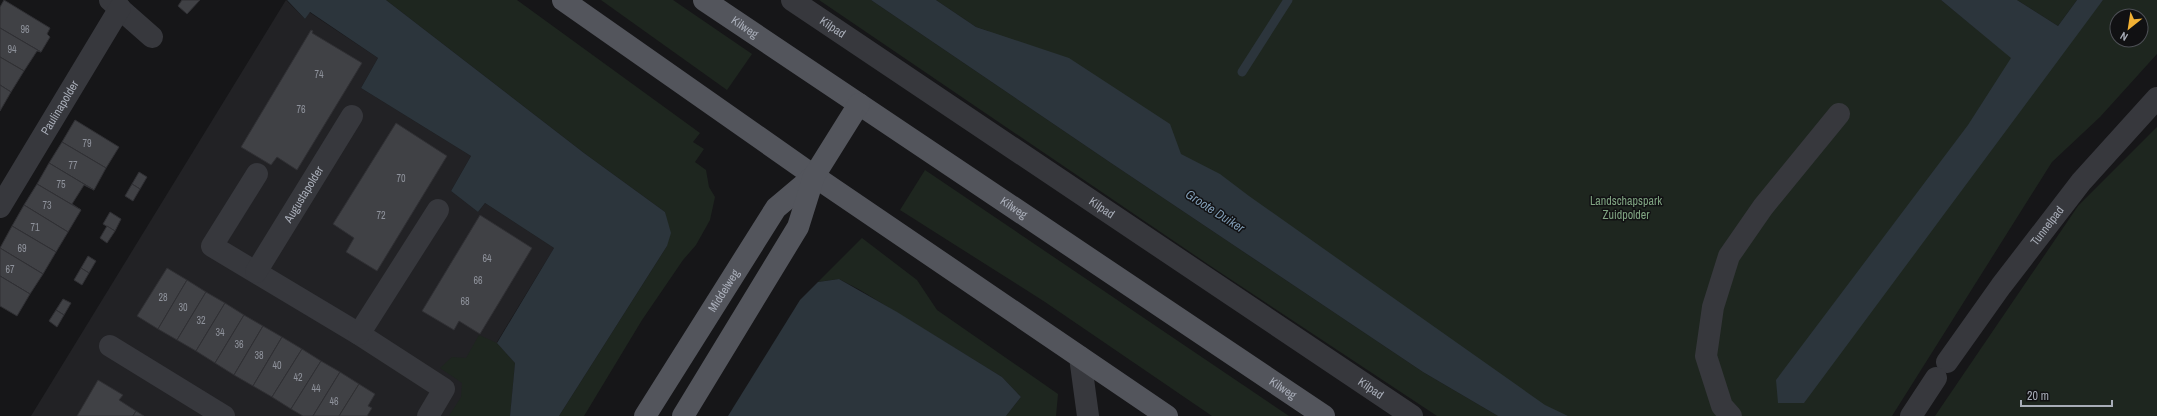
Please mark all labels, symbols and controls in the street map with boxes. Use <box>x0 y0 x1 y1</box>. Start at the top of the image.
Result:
north arrow <box>2109 8 2149 48</box>
street label: Kilweg <box>728 12 762 42</box>
street label: Kilpad <box>817 13 849 42</box>
house number: 96 <box>20 23 30 36</box>
text: N <box>2118 29 2130 44</box>
house number: 94 <box>7 43 17 56</box>
house number: 74 <box>314 68 324 81</box>
street label: Paulinapolder <box>37 77 83 138</box>
house number: 76 <box>296 103 306 116</box>
house number: 79 <box>82 137 92 150</box>
house number: 77 <box>68 159 78 172</box>
street label: Augustapolder <box>280 163 328 227</box>
house number: 70 <box>396 172 406 185</box>
house number: 75 <box>56 178 66 191</box>
water label: Groote Duiker <box>1182 186 1248 237</box>
street label: Kilweg <box>997 193 1031 223</box>
street label: Kilpad <box>1086 193 1118 222</box>
park label: Landschapspark Zuidpolder <box>1590 193 1662 223</box>
house number: 73 <box>42 199 52 212</box>
street label: Tunnelpad <box>2027 203 2067 249</box>
house number: 72 <box>376 209 386 222</box>
house number: 71 <box>30 221 40 234</box>
house number: 69 <box>17 242 27 255</box>
house number: 64 <box>482 252 492 265</box>
house number: 67 <box>5 263 15 276</box>
street label: Middelweg <box>704 266 744 315</box>
house number: 66 <box>473 274 483 287</box>
house number: 28 <box>158 291 168 304</box>
house number: 68 <box>460 295 470 308</box>
house number: 30 <box>178 301 188 314</box>
house number: 32 <box>196 314 206 327</box>
house number: 34 <box>215 326 225 339</box>
house number: 36 <box>234 338 244 351</box>
house number: 38 <box>254 349 264 362</box>
house number: 40 <box>272 359 282 372</box>
house number: 42 <box>293 371 303 384</box>
street label: Kilweg <box>1266 373 1300 404</box>
street label: Kilpad <box>1355 374 1387 403</box>
house number: 44 <box>311 382 321 395</box>
scale bar <box>2021 382 2112 408</box>
text: 20 m <box>2027 388 2049 404</box>
house number: 46 <box>329 395 339 408</box>

